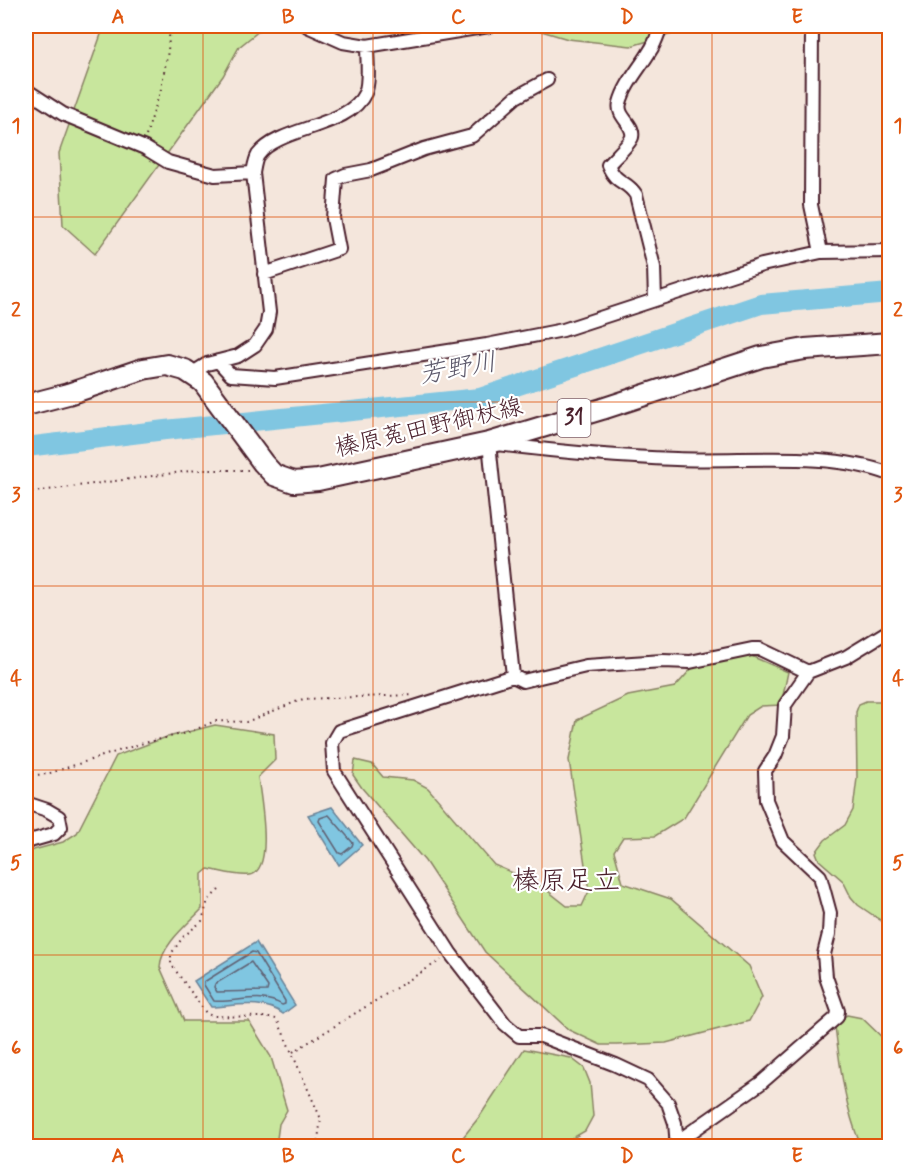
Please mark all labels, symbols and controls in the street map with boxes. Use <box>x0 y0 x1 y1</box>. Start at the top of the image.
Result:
text: A <box>111 4 125 31</box>
text: B <box>282 4 295 31</box>
text: C <box>451 4 466 31</box>
text: D <box>620 4 634 31</box>
text: E <box>791 4 803 31</box>
text: 1 <box>12 113 20 140</box>
text: 1 <box>894 113 902 140</box>
text: 2 <box>11 297 21 324</box>
text: 2 <box>893 297 903 324</box>
water label: 芳野川 <box>417 345 499 393</box>
street label: 榛原菟田野御杖線 <box>332 391 526 465</box>
road number: 31 <box>558 399 590 437</box>
text: 3 <box>11 482 21 509</box>
text: 3 <box>893 482 903 509</box>
text: 4 <box>10 666 22 693</box>
text: 4 <box>892 666 904 693</box>
text: 5 <box>10 850 22 877</box>
text: 5 <box>892 850 904 877</box>
district label: 榛原足立 <box>512 864 620 899</box>
text: 6 <box>11 1035 21 1062</box>
text: 6 <box>893 1035 903 1062</box>
text: A <box>111 1143 125 1170</box>
text: B <box>282 1143 295 1170</box>
text: C <box>451 1143 466 1170</box>
text: D <box>620 1143 634 1170</box>
text: E <box>791 1143 803 1170</box>

